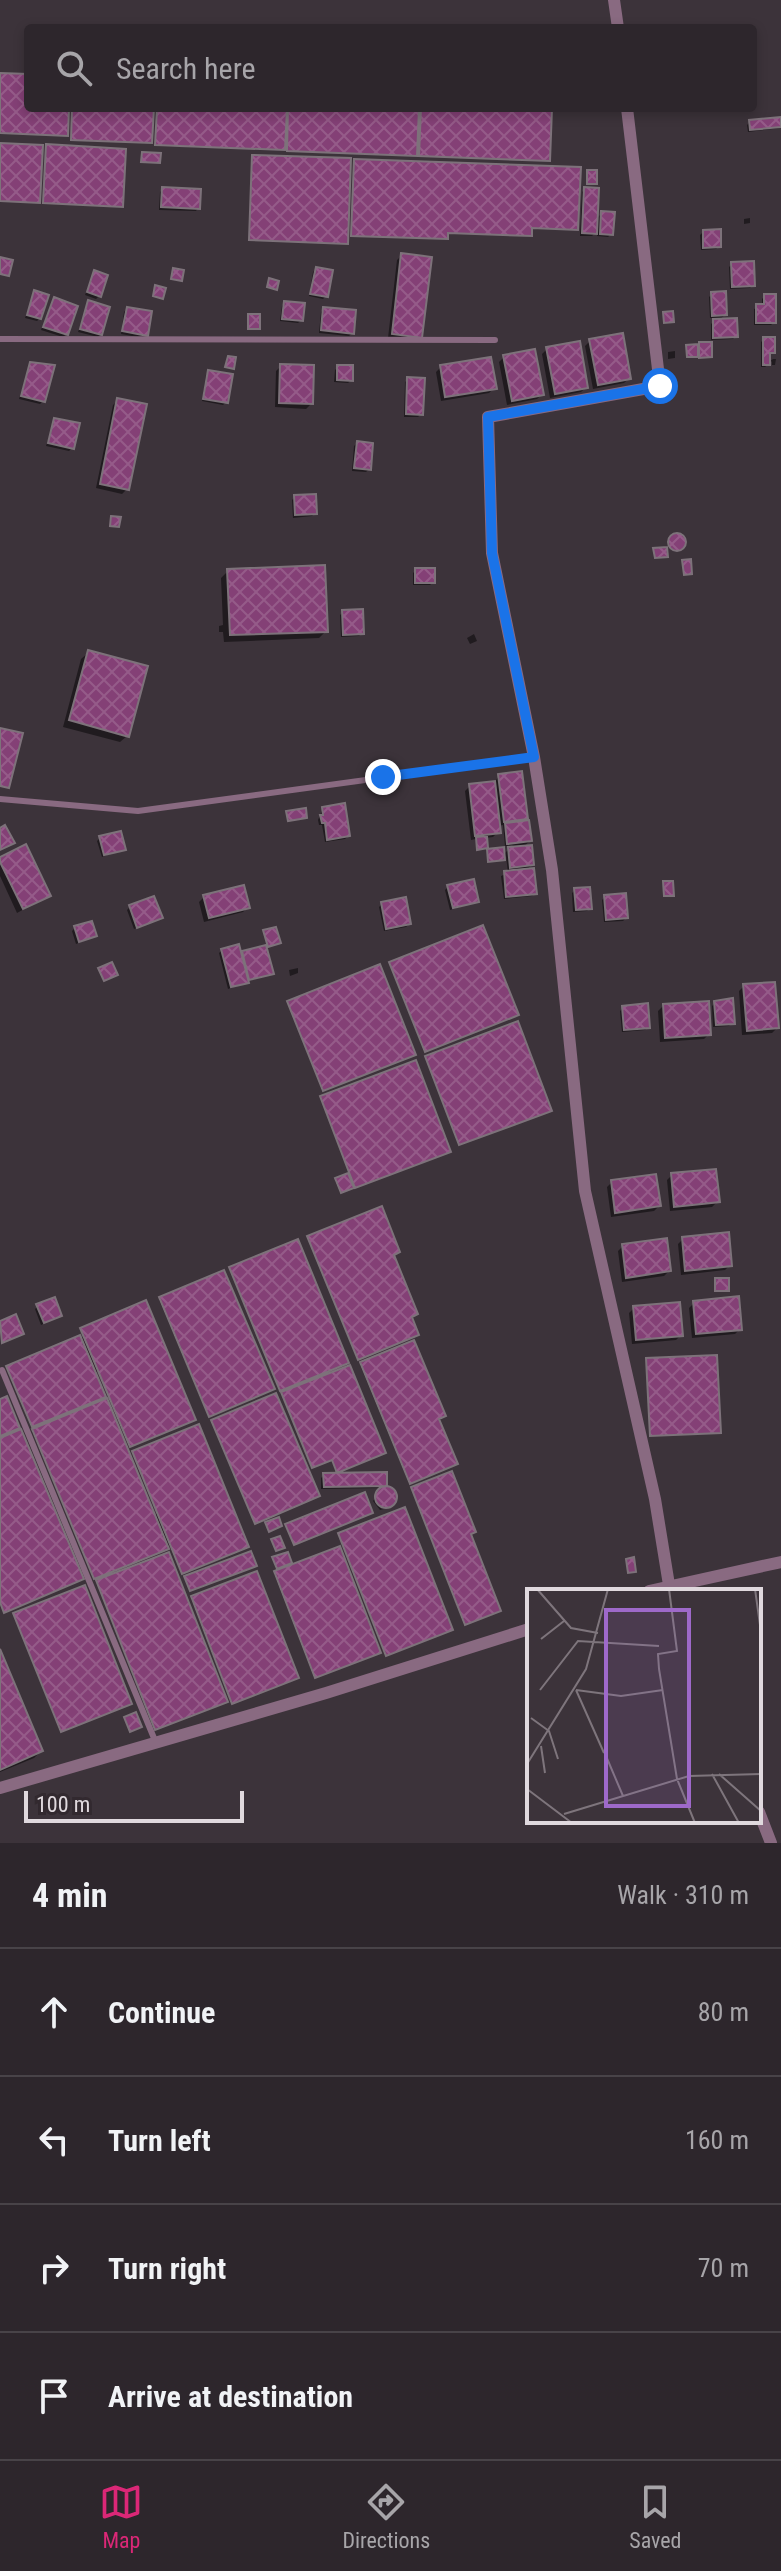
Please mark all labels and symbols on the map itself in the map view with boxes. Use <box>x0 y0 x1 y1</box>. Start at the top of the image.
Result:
route start <box>642 368 678 404</box>
route end <box>365 759 401 795</box>
inset map <box>527 1589 761 1823</box>
scale bar <box>24 1787 244 1823</box>

